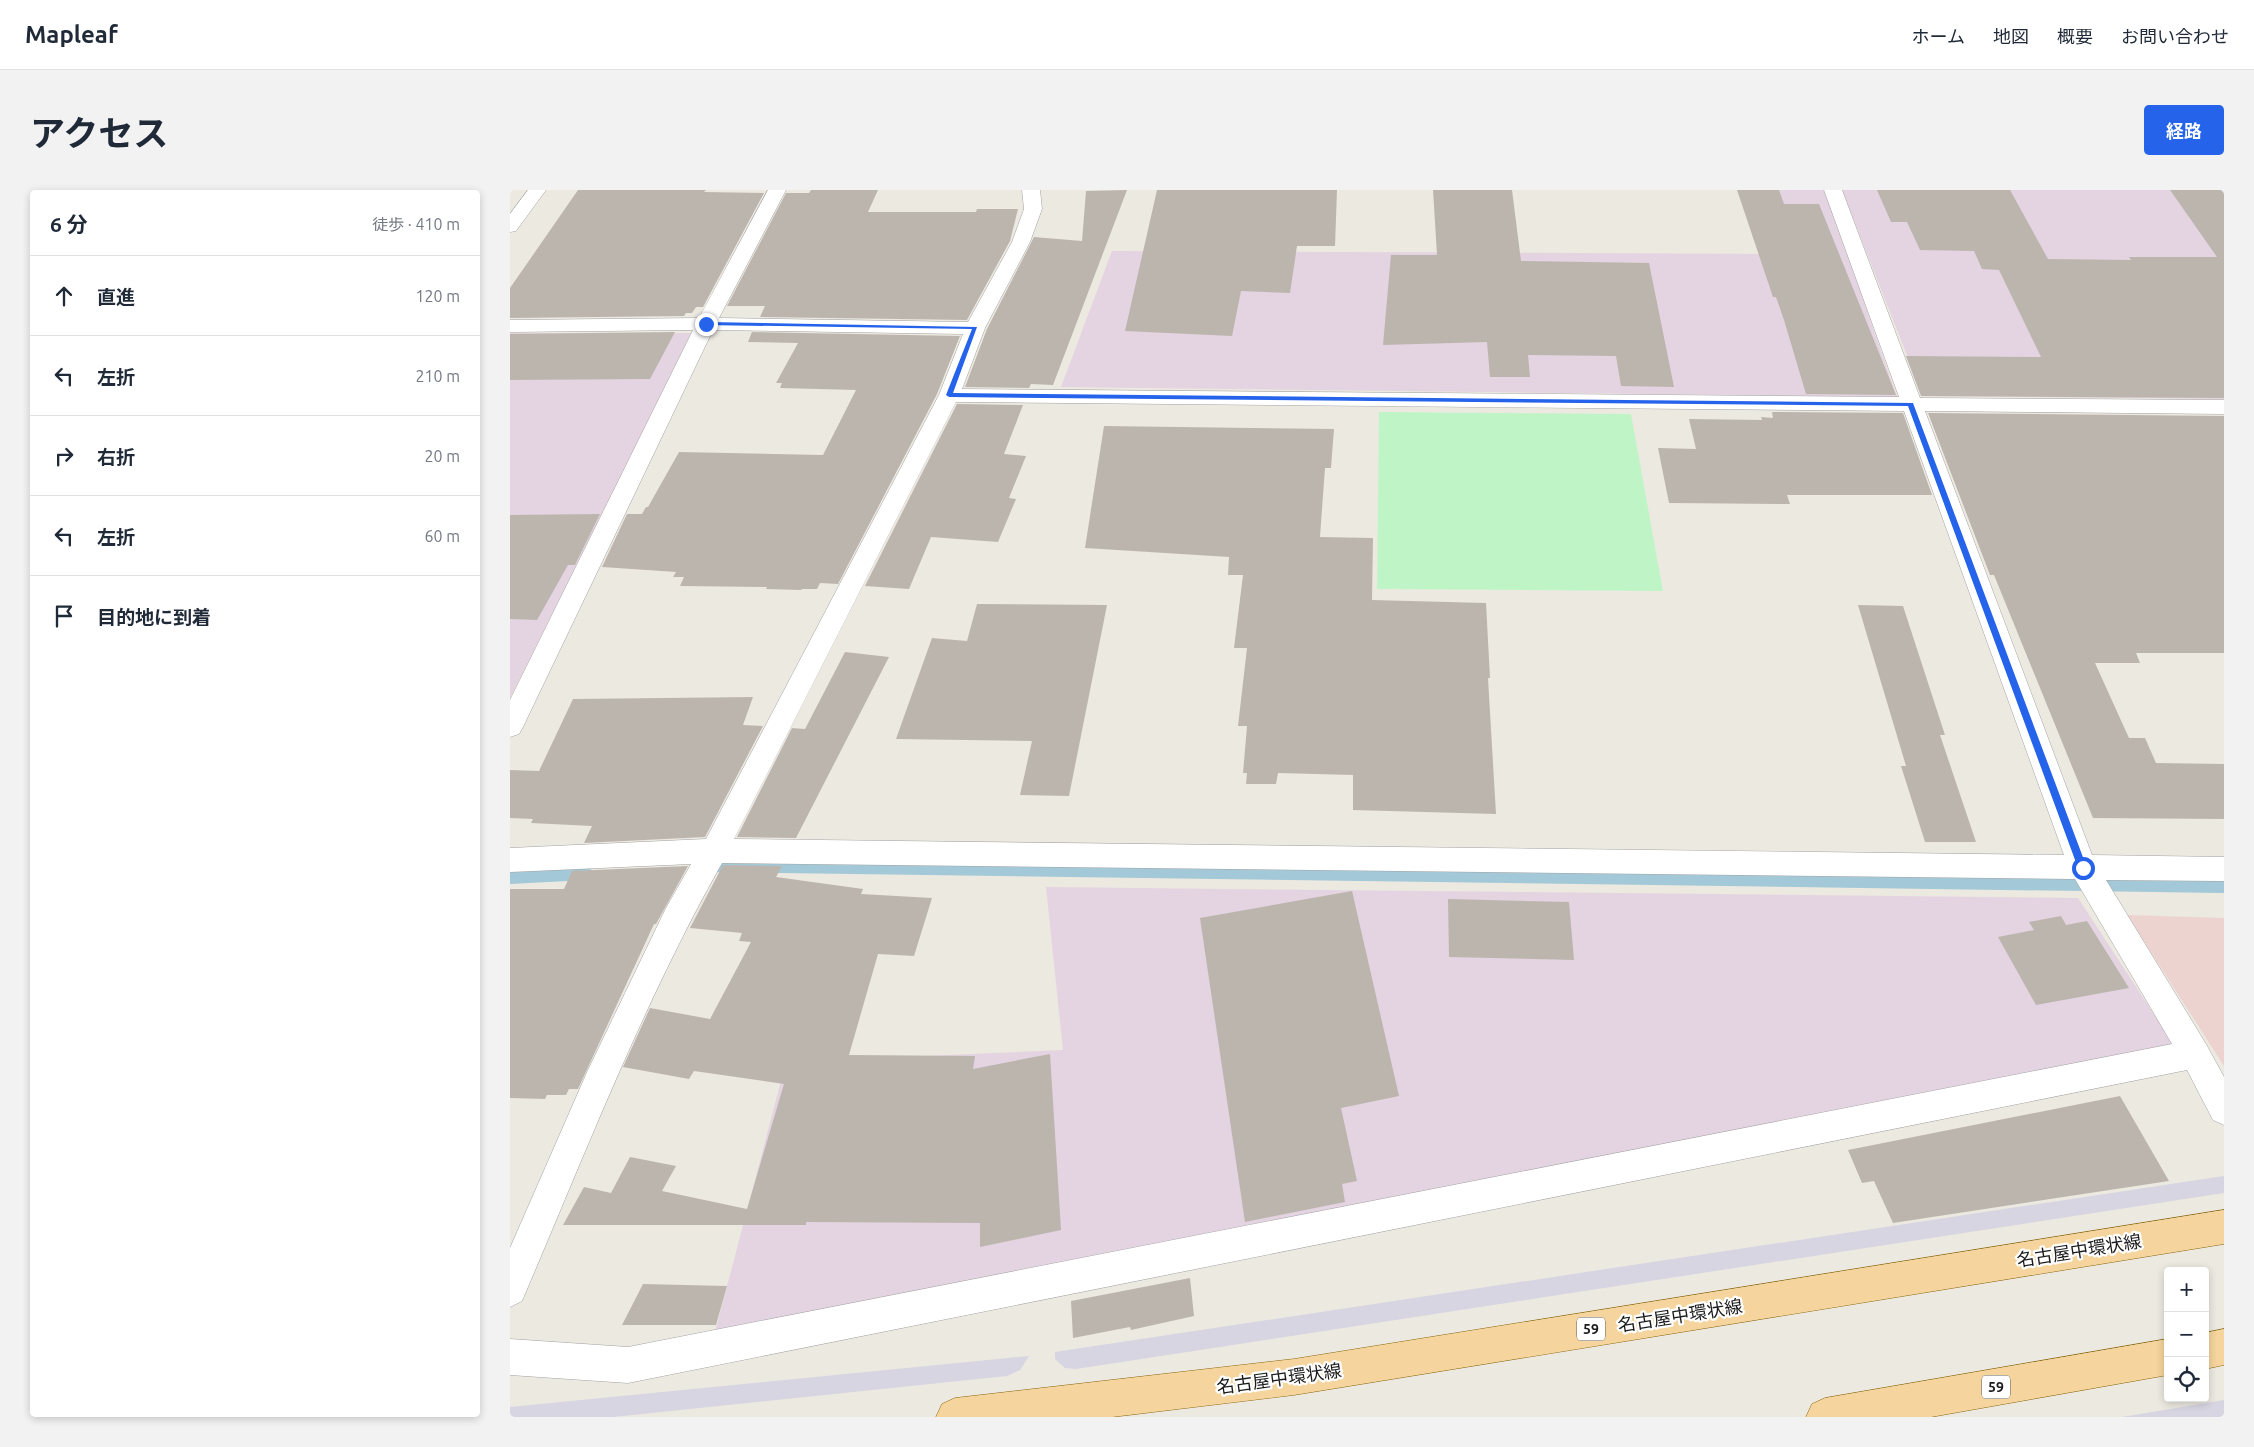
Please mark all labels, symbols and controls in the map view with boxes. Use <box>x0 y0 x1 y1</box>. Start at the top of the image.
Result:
text: Mapleaf <box>25 21 118 48</box>
text: ホーム <box>1912 26 1965 46</box>
text: 地図 <box>1993 26 2029 46</box>
text: 概要 <box>2057 26 2093 46</box>
text: お問い合わせ <box>2121 26 2229 46</box>
button: 経路 <box>2144 105 2224 155</box>
text: アクセス <box>30 113 168 153</box>
text: 6 分 <box>50 212 88 236</box>
text: 徒歩 · 410 m <box>372 215 460 233</box>
icon: ahead <box>50 282 78 310</box>
text: 直進 <box>97 286 135 308</box>
text: 120 m <box>415 287 460 305</box>
route end <box>695 313 718 336</box>
icon: left <box>50 362 78 390</box>
text: 左折 <box>97 366 135 388</box>
text: 210 m <box>415 367 460 385</box>
icon: right <box>50 442 78 470</box>
text: 右折 <box>97 446 135 468</box>
text: 20 m <box>424 447 460 465</box>
icon: left <box>50 522 78 550</box>
text: 左折 <box>97 526 135 548</box>
text: 60 m <box>424 527 460 545</box>
icon: arrive <box>50 602 78 630</box>
text: 目的地に到着 <box>97 606 211 628</box>
route start <box>2072 857 2095 880</box>
street label: 名古屋中環状線 <box>2015 1230 2143 1270</box>
map controls <box>2164 1267 2209 1402</box>
button: + <box>2164 1267 2209 1312</box>
street label: 名古屋中環状線 <box>1616 1295 1744 1335</box>
button: − <box>2164 1312 2209 1357</box>
road number: 59 <box>1577 1318 1605 1340</box>
button: locate <box>2164 1357 2209 1402</box>
street label: 名古屋中環状線 <box>1215 1359 1343 1397</box>
road number: 59 <box>1982 1376 2010 1398</box>

